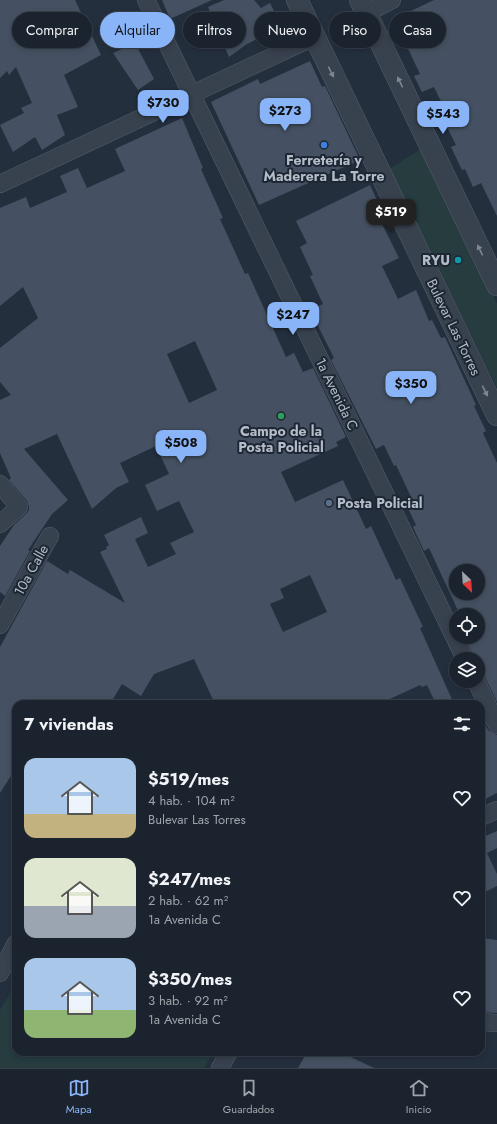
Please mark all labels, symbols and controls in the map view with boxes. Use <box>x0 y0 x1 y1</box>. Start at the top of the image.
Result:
chip: Comprar <box>12 12 92 48</box>
chip: Alquilar <box>100 12 175 48</box>
chip: Filtros <box>183 12 246 48</box>
chip: Nuevo <box>254 12 321 48</box>
chip: Piso <box>329 12 381 48</box>
chip: Casa <box>389 12 446 48</box>
one-way arrow <box>328 66 334 78</box>
one-way arrow <box>397 77 403 88</box>
pin: $730 <box>139 90 187 124</box>
text: $730 <box>147 93 179 112</box>
pin: $273 <box>261 98 309 132</box>
text: $273 <box>269 101 301 120</box>
pin: $543 <box>419 101 467 135</box>
text: $543 <box>426 104 460 123</box>
marker: Ferretería y Maderera La Torre <box>319 140 329 150</box>
place label: Ferretería y Maderera La Torre <box>264 150 384 186</box>
pin: $519 <box>367 199 415 233</box>
text: $519 <box>375 202 407 221</box>
one-way arrow <box>477 244 483 256</box>
place label: RYU <box>422 250 450 270</box>
marker: RYU <box>453 255 463 265</box>
street label: Bulevar Las Torres <box>422 275 486 379</box>
pin: $247 <box>269 302 317 336</box>
text: $247 <box>276 305 310 324</box>
street label: 1a Avenida C <box>311 354 363 434</box>
pin: $350 <box>387 371 435 405</box>
text: $350 <box>394 374 428 393</box>
one-way arrow <box>482 385 488 396</box>
marker: Campo de la Posta Policial <box>276 411 286 421</box>
place label: Campo de la Posta Policial <box>238 421 324 457</box>
pin: $508 <box>157 430 205 464</box>
text: $508 <box>164 433 198 452</box>
place label: Posta Policial <box>337 493 422 513</box>
marker: Posta Policial <box>324 498 334 508</box>
street label: 10a Calle <box>9 541 53 599</box>
north arrow <box>449 564 485 600</box>
map controls <box>449 564 485 688</box>
button: locate <box>449 608 485 644</box>
button: layers <box>449 652 485 688</box>
text: 7 viviendas <box>24 712 114 736</box>
icon: filters <box>451 713 473 735</box>
text: $519/mes <box>148 767 229 791</box>
icon: home <box>56 774 104 822</box>
icon: heart <box>451 787 473 809</box>
text: 4 hab. · 104 m² <box>148 791 235 810</box>
text: Bulevar Las Torres <box>148 810 246 829</box>
text: $247/mes <box>148 867 231 891</box>
icon: home <box>56 874 104 922</box>
icon: heart <box>451 887 473 909</box>
text: 2 hab. · 62 m² <box>148 891 228 910</box>
text: 1a Avenida C <box>148 910 221 929</box>
text: $350/mes <box>148 967 232 991</box>
icon: home <box>56 974 104 1022</box>
icon: heart <box>451 987 473 1009</box>
text: 3 hab. · 92 m² <box>148 991 228 1010</box>
text: 1a Avenida C <box>148 1010 221 1029</box>
tab: Mapa <box>66 1077 91 1117</box>
tab: Guardados <box>223 1077 274 1117</box>
tab: Inicio <box>406 1077 431 1117</box>

